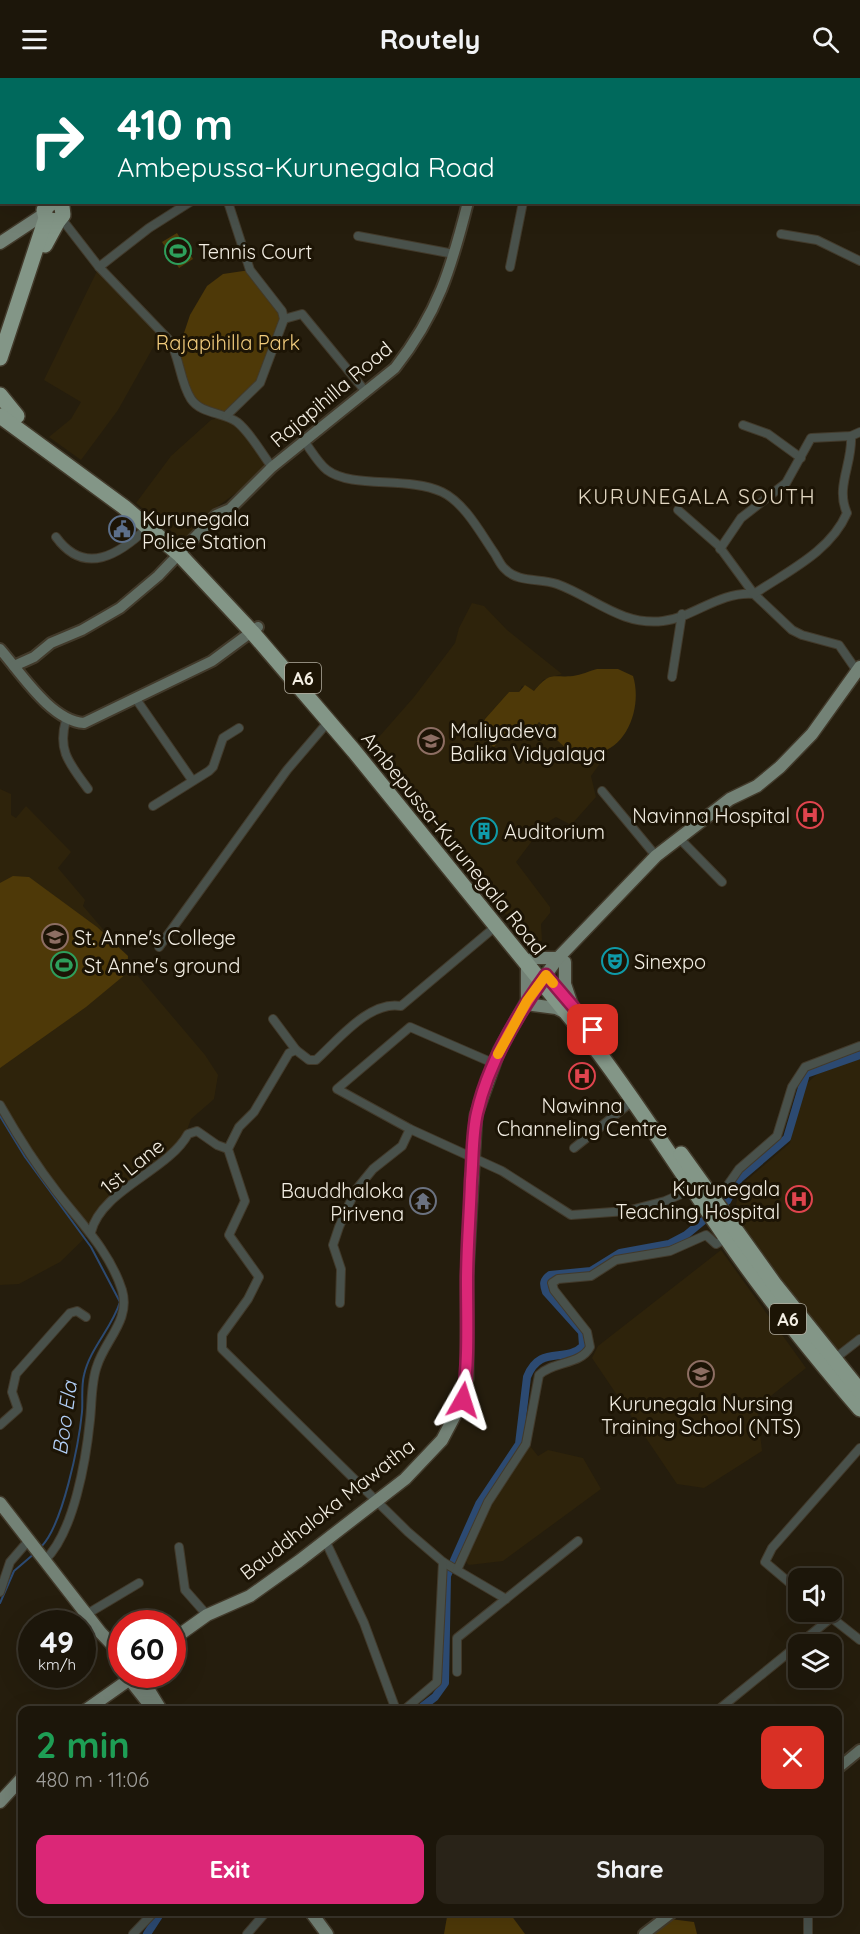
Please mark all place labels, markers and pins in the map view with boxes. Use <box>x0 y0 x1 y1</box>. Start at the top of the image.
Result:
sports icon: Tennis Court <box>163 236 193 266</box>
place label: Tennis Court <box>198 239 312 264</box>
place label: Kurunegala Police Station <box>142 506 267 554</box>
public building icon: Kurunegala Police Station <box>107 514 137 544</box>
place label: Maliyadeva Balika Vidyalaya <box>450 718 606 766</box>
school or university icon: Maliyadeva Balika Vidyalaya <box>416 726 446 756</box>
hospital icon: Navinna Hospital <box>795 800 825 830</box>
place label: Navinna Hospital <box>632 803 790 828</box>
building icon: Auditorium <box>469 816 499 846</box>
place label: Auditorium <box>504 819 605 844</box>
school or university icon: St. Anne's College <box>40 922 70 952</box>
place label: St. Anne's College <box>74 925 236 950</box>
theatre icon: Sinexpo <box>600 946 630 976</box>
place label: Sinexpo <box>634 949 706 974</box>
sports icon: St Anne's ground <box>49 950 79 980</box>
place label: St Anne's ground <box>84 953 240 978</box>
pin <box>567 1004 618 1055</box>
hospital icon: Nawinna Channeling Centre <box>567 1061 597 1091</box>
place label: Nawinna Channeling Centre <box>497 1093 667 1141</box>
place label: Kurunegala Teaching Hospital <box>616 1176 780 1224</box>
place label: Bauddhaloka Pirivena <box>281 1178 404 1226</box>
hospital icon: Kurunegala Teaching Hospital <box>784 1184 814 1214</box>
temple icon: Bauddhaloka Pirivena <box>408 1186 438 1216</box>
school or university icon: Kurunegala Nursing Training School (NTS) <box>686 1359 716 1389</box>
place label: Kurunegala Nursing Training School (NTS) <box>601 1391 801 1439</box>

